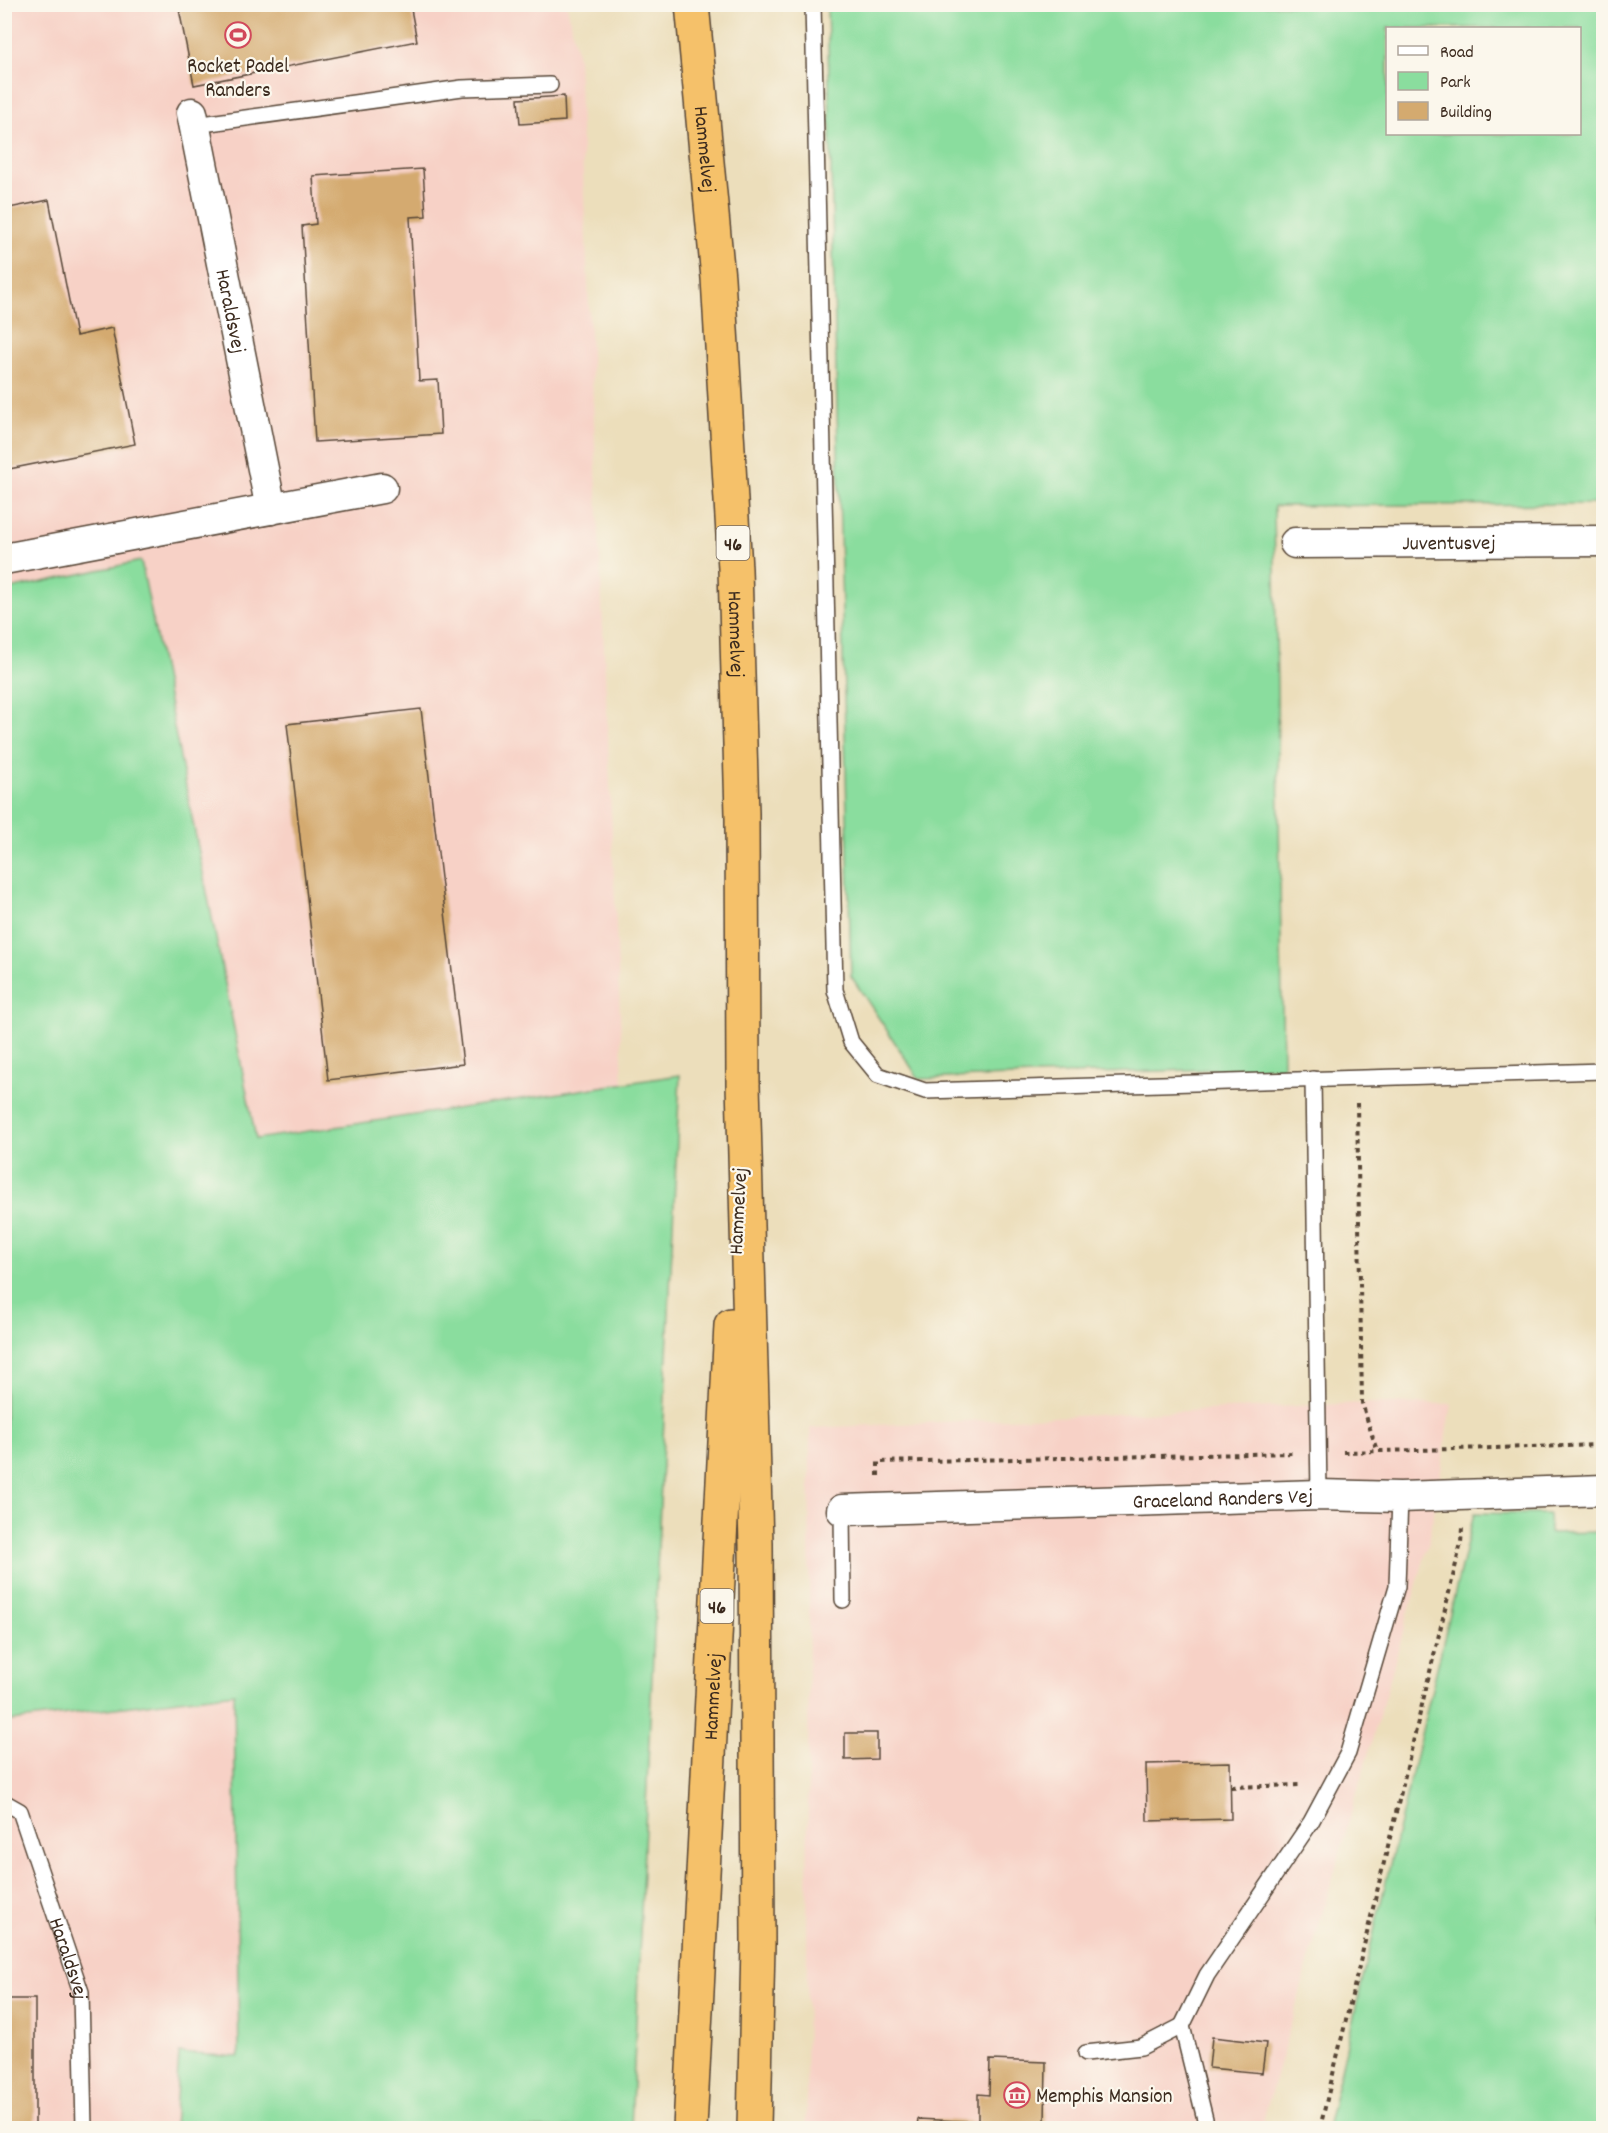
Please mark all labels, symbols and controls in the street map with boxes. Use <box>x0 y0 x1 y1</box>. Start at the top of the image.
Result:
sports icon: Rocket Padel Randers <box>223 20 253 50</box>
legend <box>1386 27 1581 135</box>
text: Road <box>1440 41 1474 66</box>
place label: Rocket Padel Randers <box>187 53 289 107</box>
text: Park <box>1440 71 1471 96</box>
text: Building <box>1440 101 1492 126</box>
street label: Hammelvej <box>684 105 722 194</box>
street label: Haraldsvej <box>206 267 252 357</box>
road number: 46 <box>716 526 750 560</box>
street label: Juventusvej <box>1402 530 1496 560</box>
street label: Hammelvej <box>718 590 750 678</box>
street label: Hammelvej <box>723 1167 757 1255</box>
street label: Graceland Randers Vej <box>1132 1483 1314 1519</box>
road number: 46 <box>700 1589 734 1623</box>
street label: Hammelvej <box>698 1652 732 1741</box>
street label: Haraldsvej <box>39 1914 93 2000</box>
museum icon: Memphis Mansion <box>1002 2080 1032 2110</box>
place label: Memphis Mansion <box>1036 2083 1172 2113</box>

